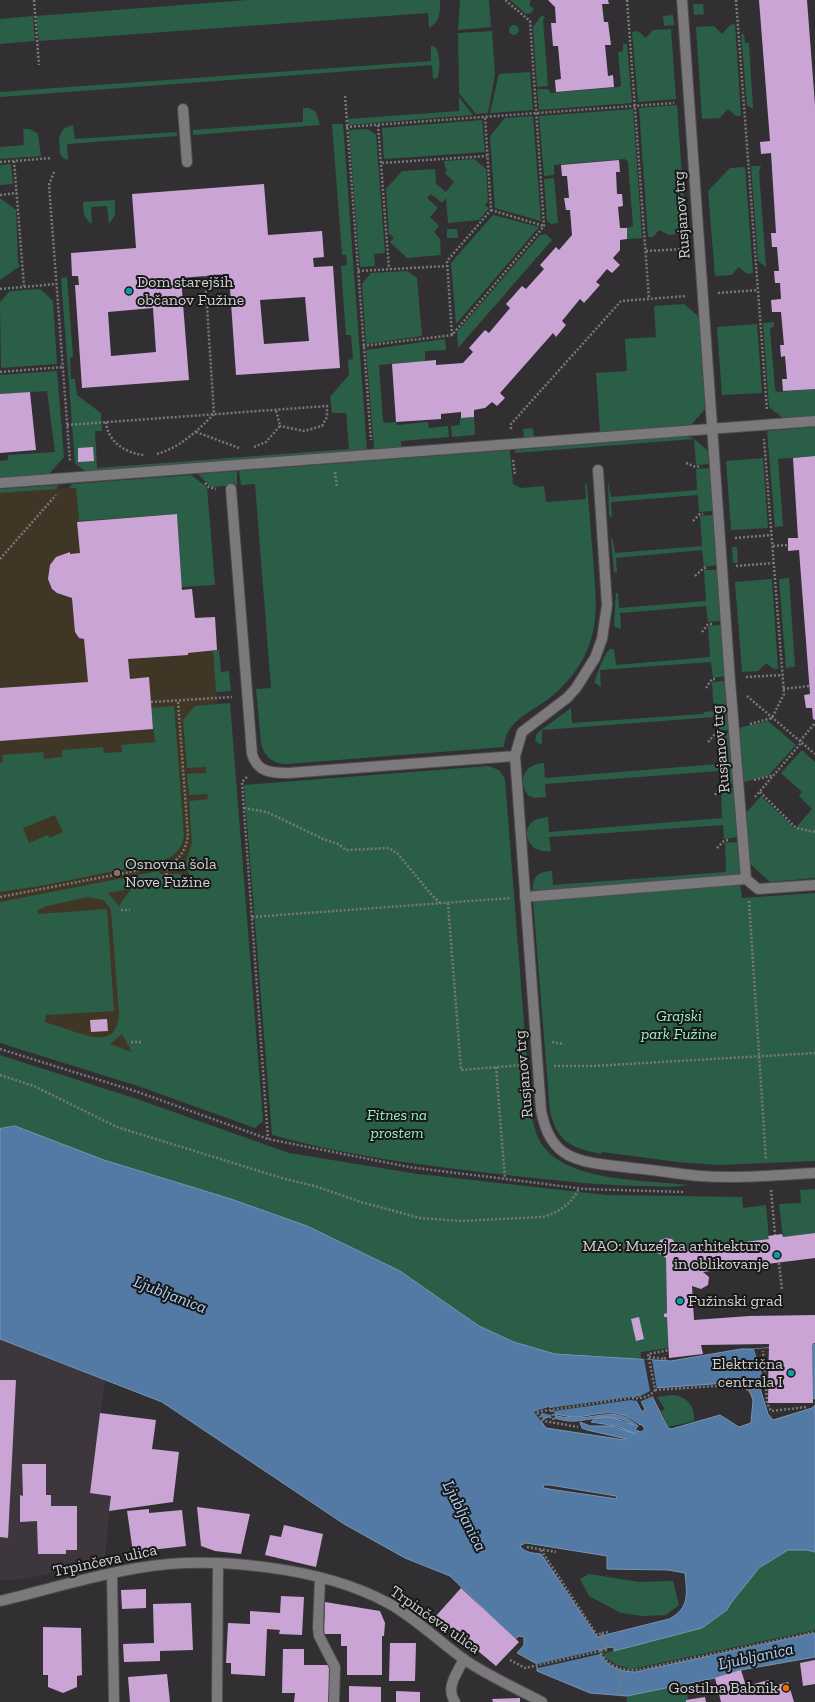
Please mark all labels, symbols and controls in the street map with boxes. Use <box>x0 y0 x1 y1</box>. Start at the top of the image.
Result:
street label: Rusjanov trg <box>669 170 695 260</box>
place label: Dom starejših občanov Fužine <box>137 272 244 310</box>
marker: Dom starejših občanov Fužine <box>124 286 134 296</box>
street label: Rusjanov trg <box>708 704 734 794</box>
place label: Osnovna šola Nove Fužine <box>125 854 217 892</box>
marker: Osnovna šola Nove Fužine <box>112 868 122 878</box>
park label: Grajski park Fužine <box>641 1006 717 1044</box>
street label: Rusjanov trg <box>511 1029 537 1119</box>
park label: Fitnes na prostem <box>367 1105 427 1143</box>
place label: MAO: Muzej za arhitekturo in oblikovanje <box>582 1236 769 1274</box>
marker: MAO: Muzej za arhitekturo in oblikovanje <box>772 1250 782 1260</box>
water label: Ljubljanica <box>131 1272 209 1318</box>
place label: Fužinski grad <box>688 1291 782 1311</box>
marker: Fužinski grad <box>675 1296 685 1306</box>
place label: Električna centrala I <box>712 1354 783 1392</box>
marker: Električna centrala I <box>786 1368 796 1378</box>
water label: Ljubljanica <box>438 1477 490 1555</box>
street label: Trpinčeva ulica <box>51 1541 159 1581</box>
street label: Trpinčeva ulica <box>386 1582 484 1658</box>
water label: Ljubljanica <box>716 1639 796 1675</box>
place label: Gostilna Babnik <box>669 1678 778 1698</box>
marker: Gostilna Babnik <box>781 1683 791 1693</box>

